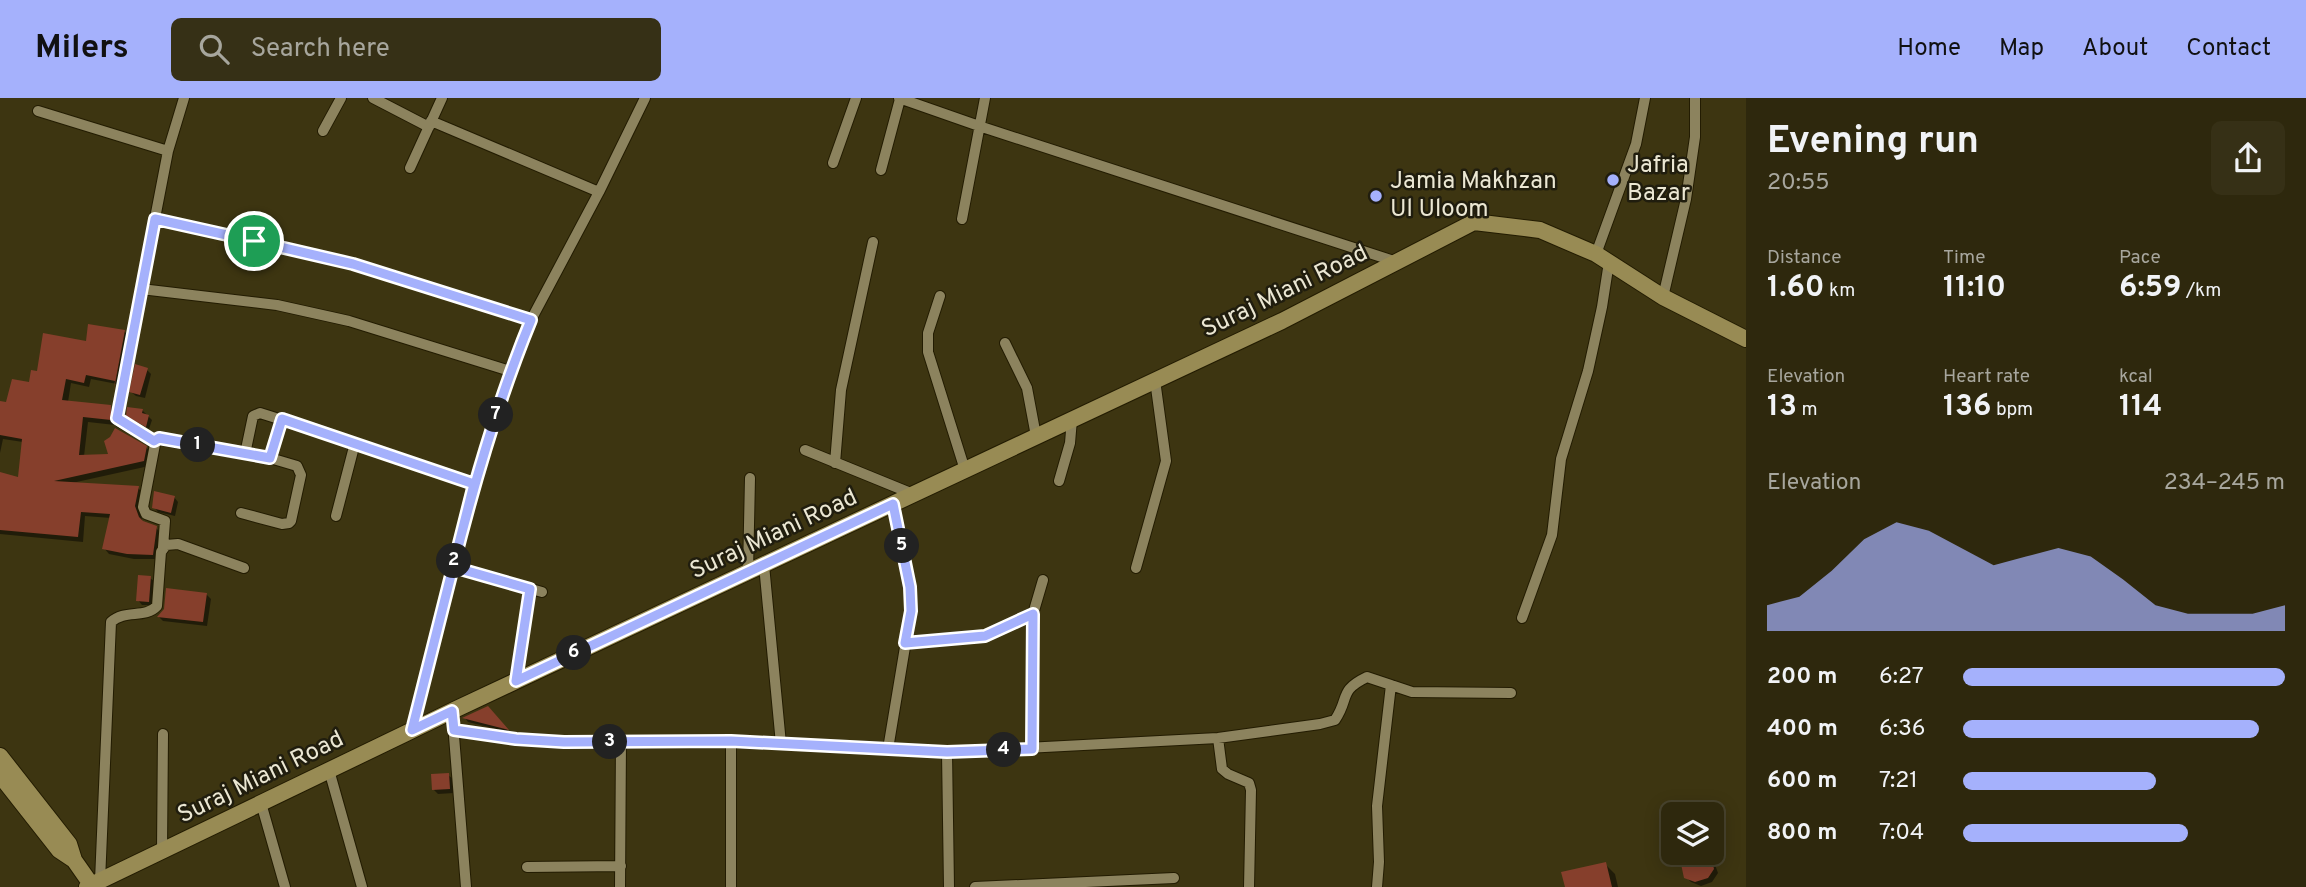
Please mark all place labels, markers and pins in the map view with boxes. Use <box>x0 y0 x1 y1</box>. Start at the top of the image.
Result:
place label: Jafria Bazar <box>1627 151 1690 209</box>
place label: Jamia Makhzan Ul Uloom <box>1390 167 1557 225</box>
marker: Jafria Bazar <box>1605 172 1621 188</box>
marker: Jamia Makhzan Ul Uloom <box>1368 188 1384 204</box>
pin <box>224 211 284 271</box>
pin: 7 <box>478 398 514 432</box>
pin: 1 <box>180 428 216 462</box>
pin: 5 <box>884 528 920 564</box>
pin: 2 <box>436 544 472 578</box>
pin: 6 <box>556 636 592 670</box>
pin: 3 <box>592 724 628 760</box>
pin: 4 <box>986 732 1021 768</box>

